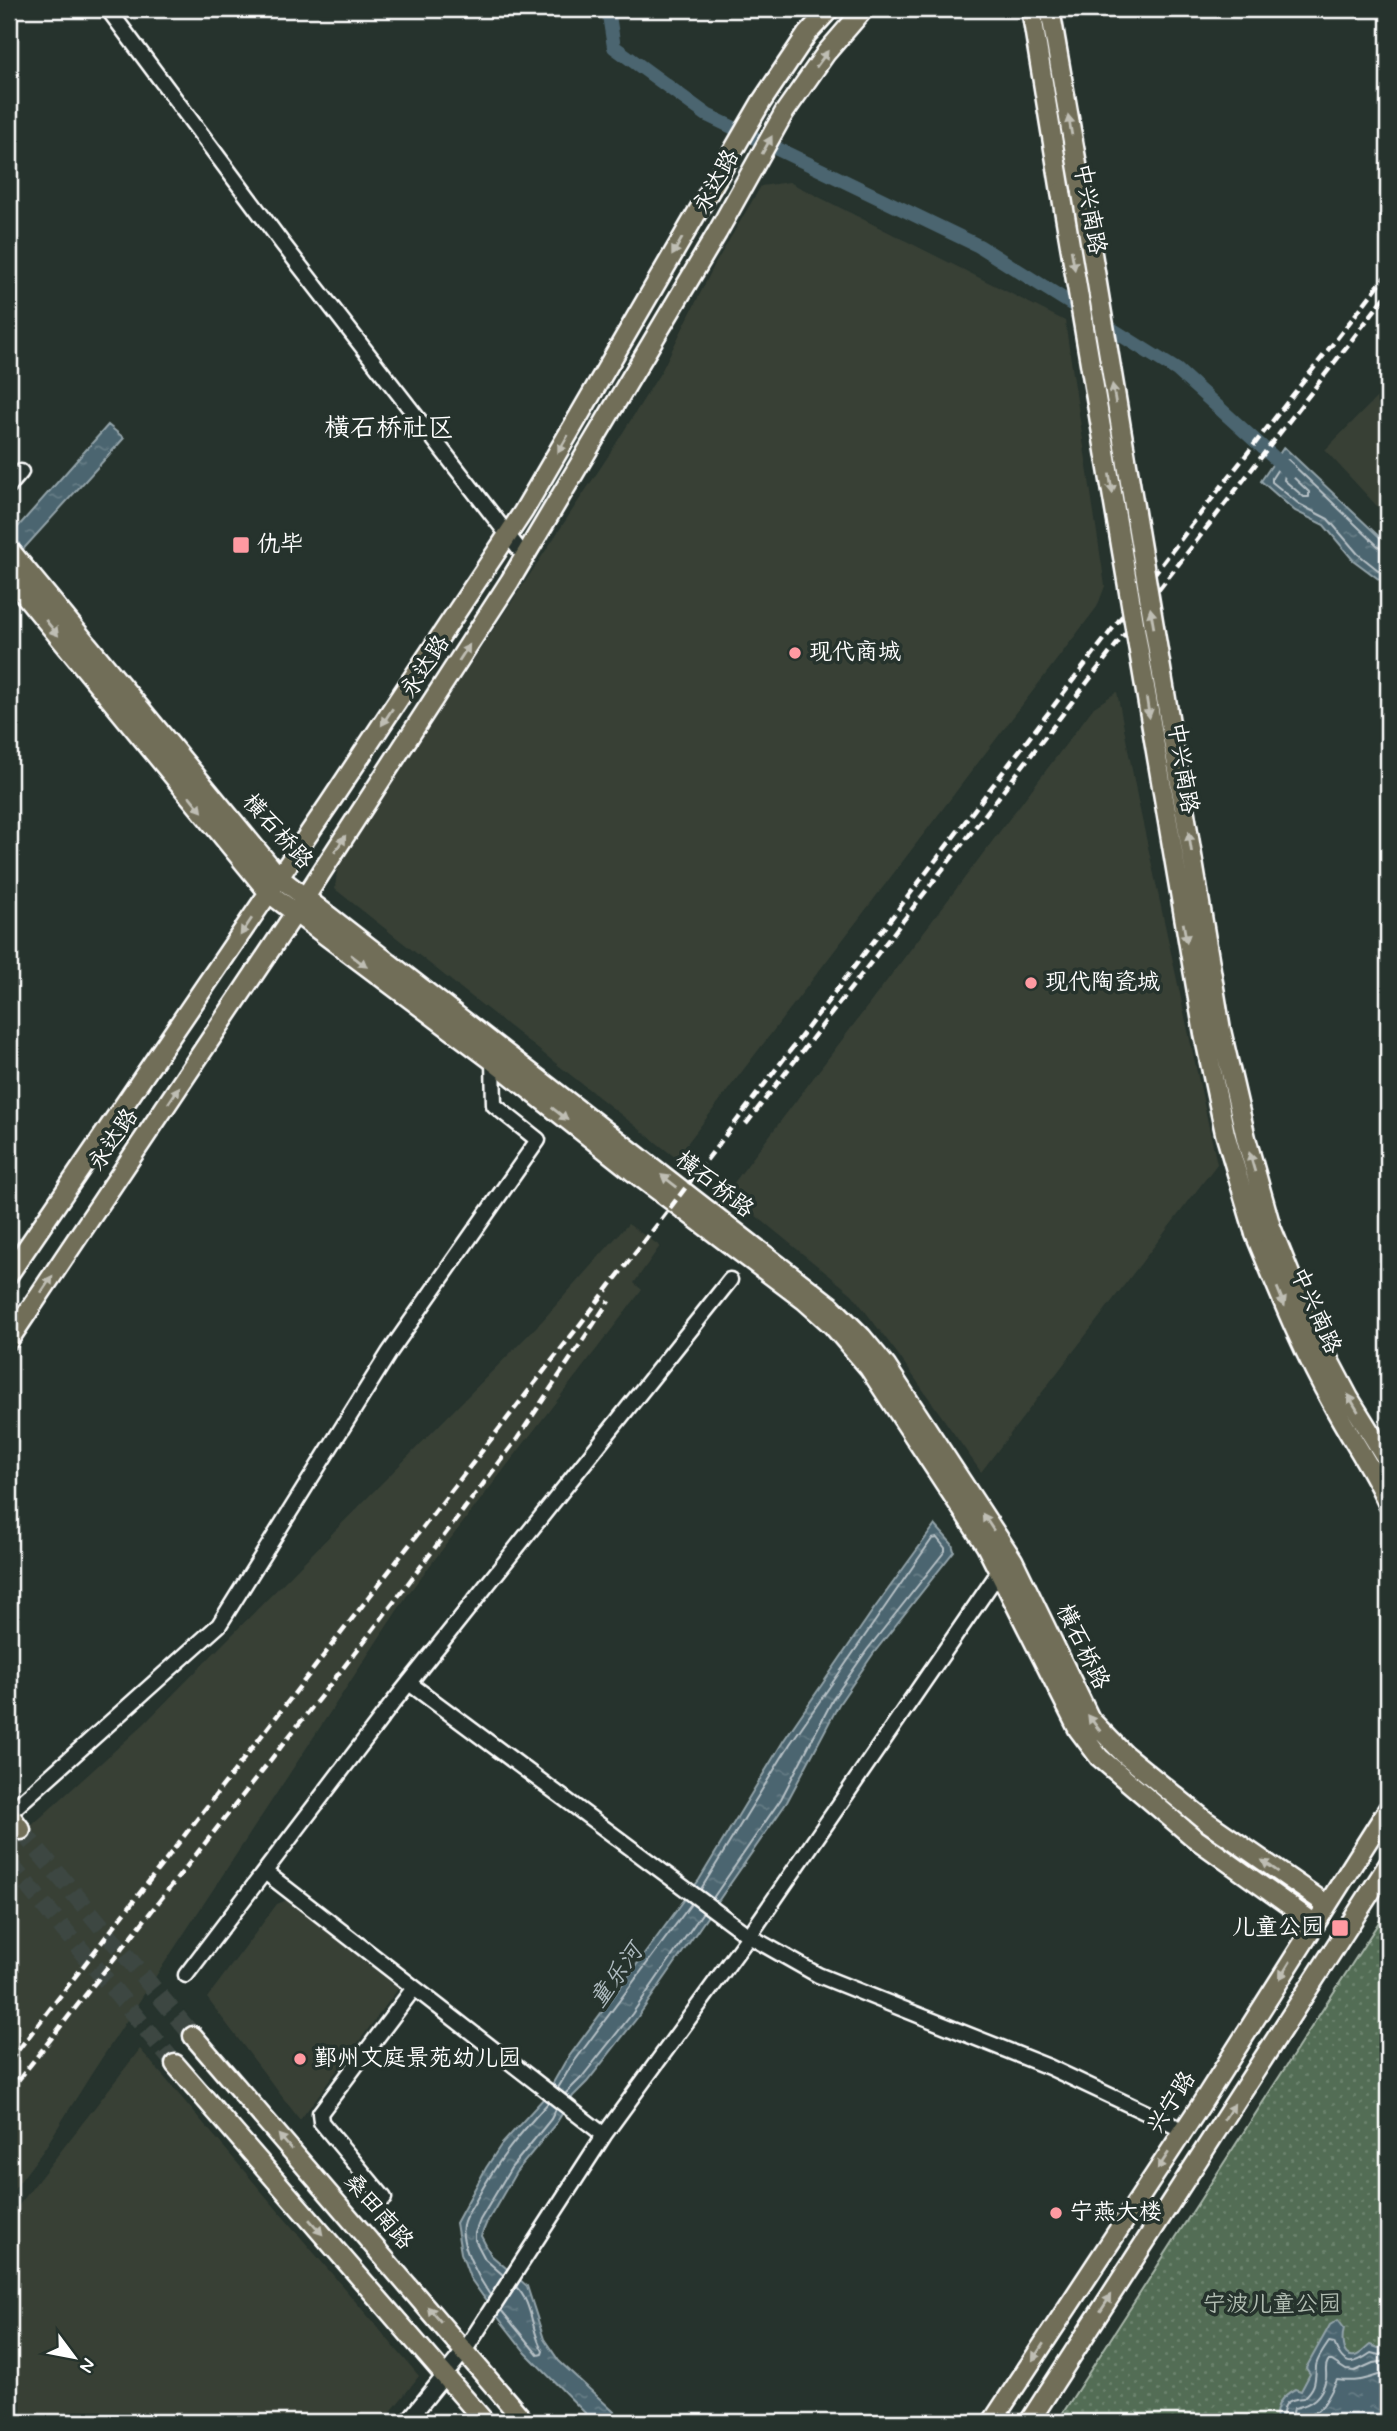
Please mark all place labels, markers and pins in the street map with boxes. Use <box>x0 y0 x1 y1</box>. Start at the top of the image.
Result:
place label: 仇毕 <box>257 530 303 560</box>
marker: 仇毕 <box>231 535 251 555</box>
place label: 现代商城 <box>809 638 901 668</box>
marker: 现代商城 <box>787 645 803 661</box>
place label: 现代陶瓷城 <box>1045 968 1160 998</box>
marker: 现代陶瓷城 <box>1023 975 1039 991</box>
place label: 儿童公园 <box>1232 1913 1324 1943</box>
marker: 儿童公园 <box>1330 1918 1350 1938</box>
place label: 鄞州文庭景苑幼儿园 <box>314 2044 521 2074</box>
marker: 鄞州文庭景苑幼儿园 <box>292 2051 308 2067</box>
place label: 宁燕大楼 <box>1070 2198 1162 2228</box>
marker: 宁燕大楼 <box>1048 2205 1064 2221</box>

